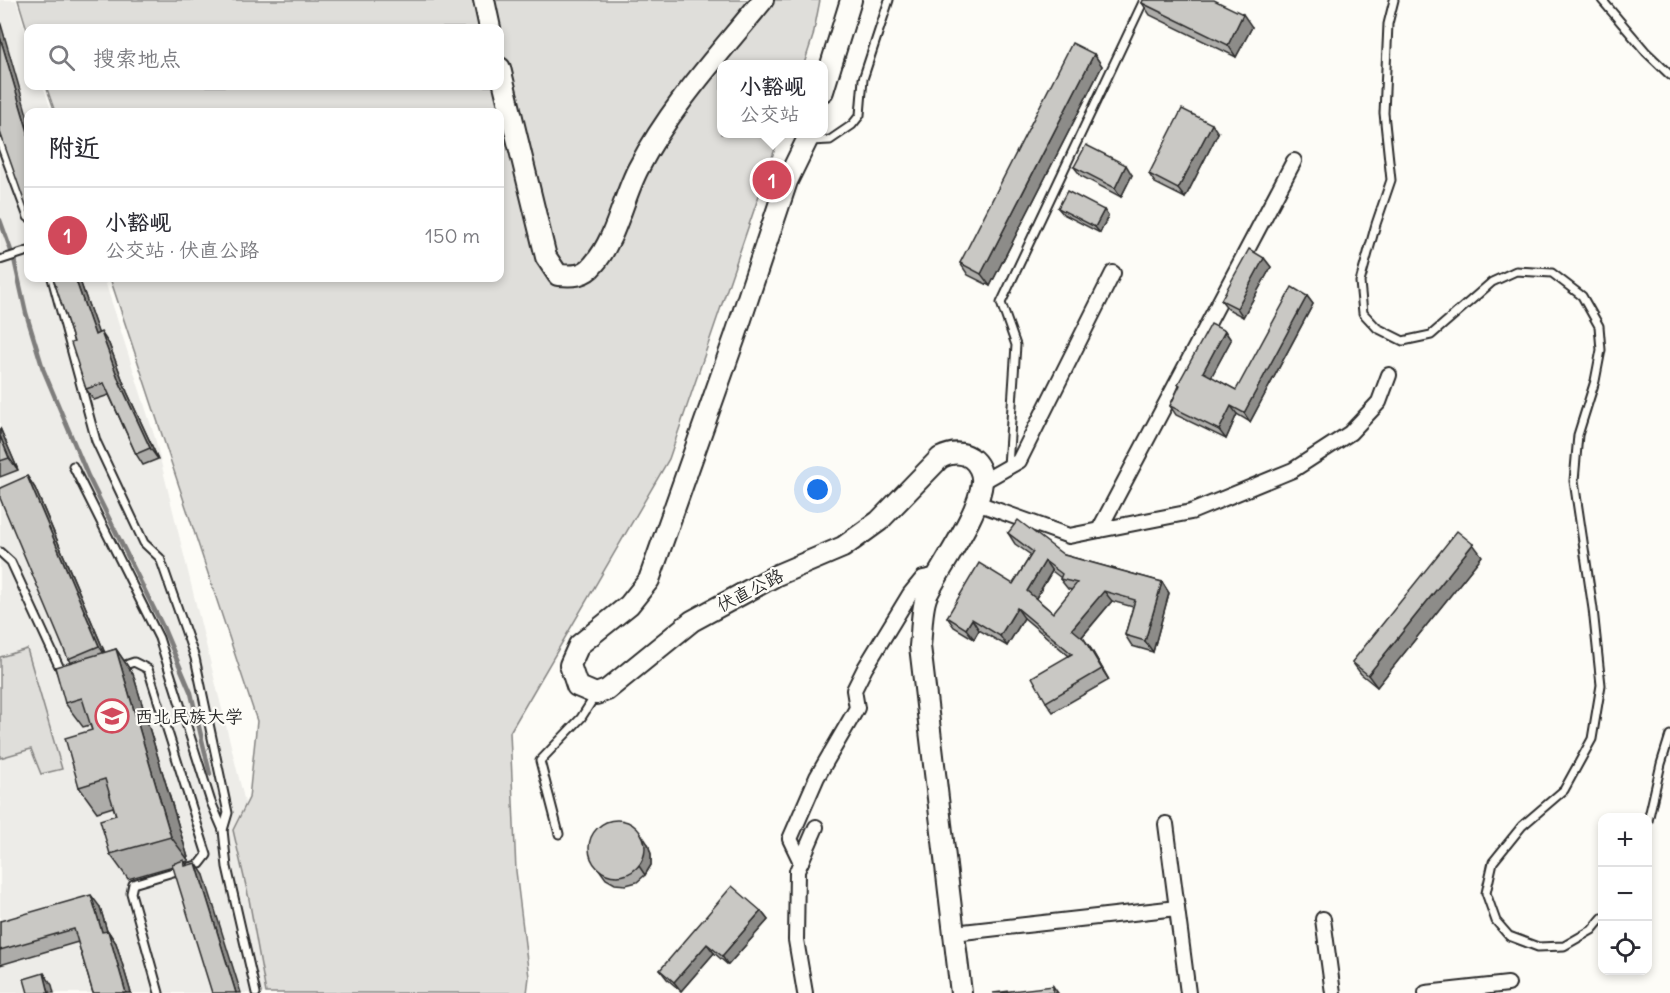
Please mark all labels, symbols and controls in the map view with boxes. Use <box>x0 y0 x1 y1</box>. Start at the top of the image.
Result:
search box <box>24 24 504 90</box>
icon: search <box>45 41 78 74</box>
text: 搜索地点 <box>93 44 181 72</box>
popup <box>717 60 828 138</box>
text: 小豁岘 <box>739 72 806 100</box>
text: 公交站 <box>739 101 799 126</box>
text: 附近 <box>48 131 100 164</box>
pin: 1 <box>752 158 792 202</box>
text: 小豁岘 <box>105 208 171 236</box>
text: 1 <box>64 223 71 248</box>
text: 150 m <box>425 223 480 248</box>
text: 公交站 · 伏直公路 <box>105 237 259 262</box>
your location <box>803 475 832 504</box>
street label: 伏直公路 <box>713 563 787 617</box>
school or university icon: 西北民族大学 <box>94 698 130 734</box>
place label: 西北民族大学 <box>135 705 243 728</box>
map controls <box>1598 813 1652 975</box>
button: + <box>1598 813 1652 867</box>
button: − <box>1598 867 1652 921</box>
button: locate <box>1598 921 1652 975</box>

